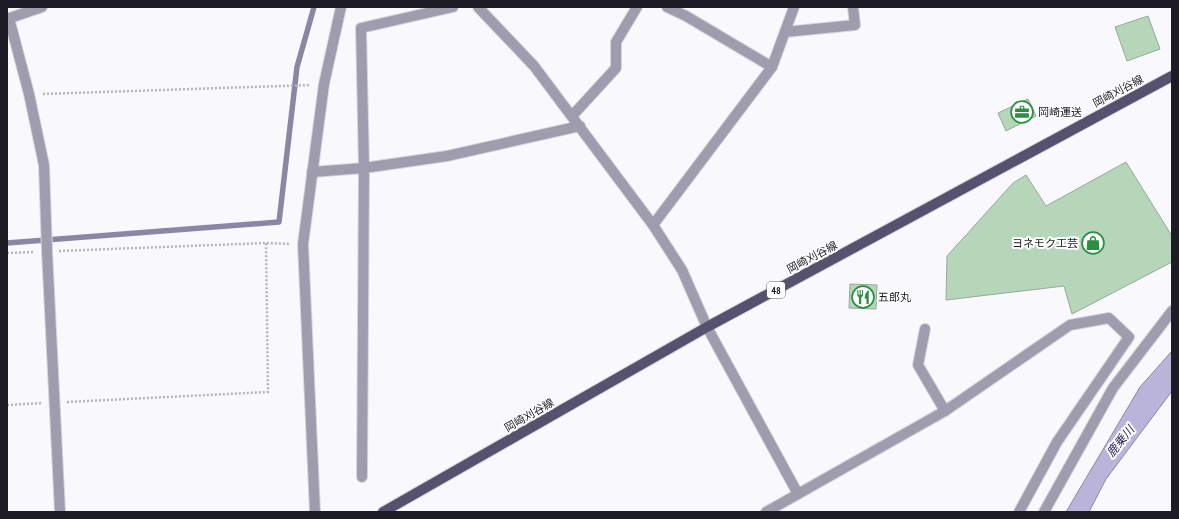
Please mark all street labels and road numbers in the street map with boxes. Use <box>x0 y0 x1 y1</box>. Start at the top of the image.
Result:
street label: 岡崎刈谷線 <box>1090 72 1146 110</box>
street label: 岡崎刈谷線 <box>784 238 840 276</box>
road number: 48 <box>767 282 785 298</box>
street label: 岡崎刈谷線 <box>502 395 556 435</box>

